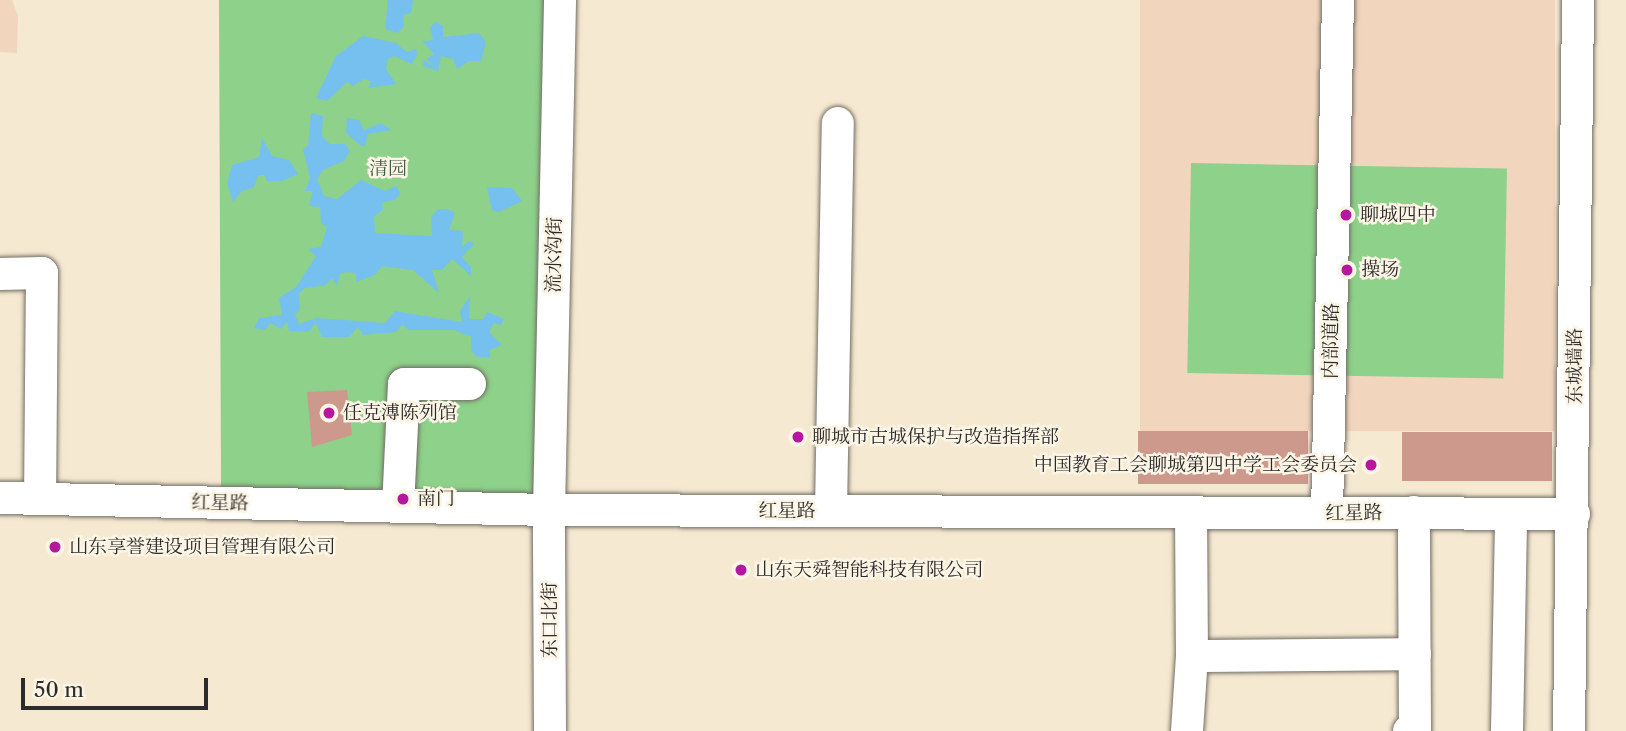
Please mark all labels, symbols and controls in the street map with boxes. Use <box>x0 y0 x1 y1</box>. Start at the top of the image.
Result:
park label: 清园 <box>369 158 407 180</box>
place label: 聊城四中 <box>1360 204 1436 226</box>
marker: 聊城四中 <box>1338 207 1354 223</box>
street label: 流水沟街 <box>542 217 566 293</box>
place label: 操场 <box>1361 259 1399 281</box>
marker: 操场 <box>1339 262 1355 278</box>
street label: 内部道路 <box>1319 303 1343 379</box>
street label: 东城墙路 <box>1564 328 1586 404</box>
place label: 任克溥陈列馆 <box>343 402 457 424</box>
marker: 任克溥陈列馆 <box>321 405 337 421</box>
place label: 聊城市古城保护与改造指挥部 <box>812 426 1059 448</box>
marker: 聊城市古城保护与改造指挥部 <box>790 429 806 445</box>
place label: 中国教育工会聊城第四中学工会委员会 <box>1034 454 1357 476</box>
marker: 中国教育工会聊城第四中学工会委员会 <box>1363 457 1379 473</box>
place label: 南门 <box>417 488 455 510</box>
street label: 红星路 <box>191 491 249 515</box>
marker: 南门 <box>395 491 411 507</box>
street label: 红星路 <box>759 500 815 522</box>
street label: 红星路 <box>1325 501 1383 525</box>
place label: 山东享誉建设项目管理有限公司 <box>69 536 335 558</box>
marker: 山东享誉建设项目管理有限公司 <box>47 539 63 555</box>
place label: 山东天舜智能科技有限公司 <box>755 559 983 581</box>
marker: 山东天舜智能科技有限公司 <box>733 562 749 578</box>
street label: 东口北街 <box>539 582 561 658</box>
scale bar <box>24 664 212 708</box>
text: 50 m <box>34 677 84 702</box>

